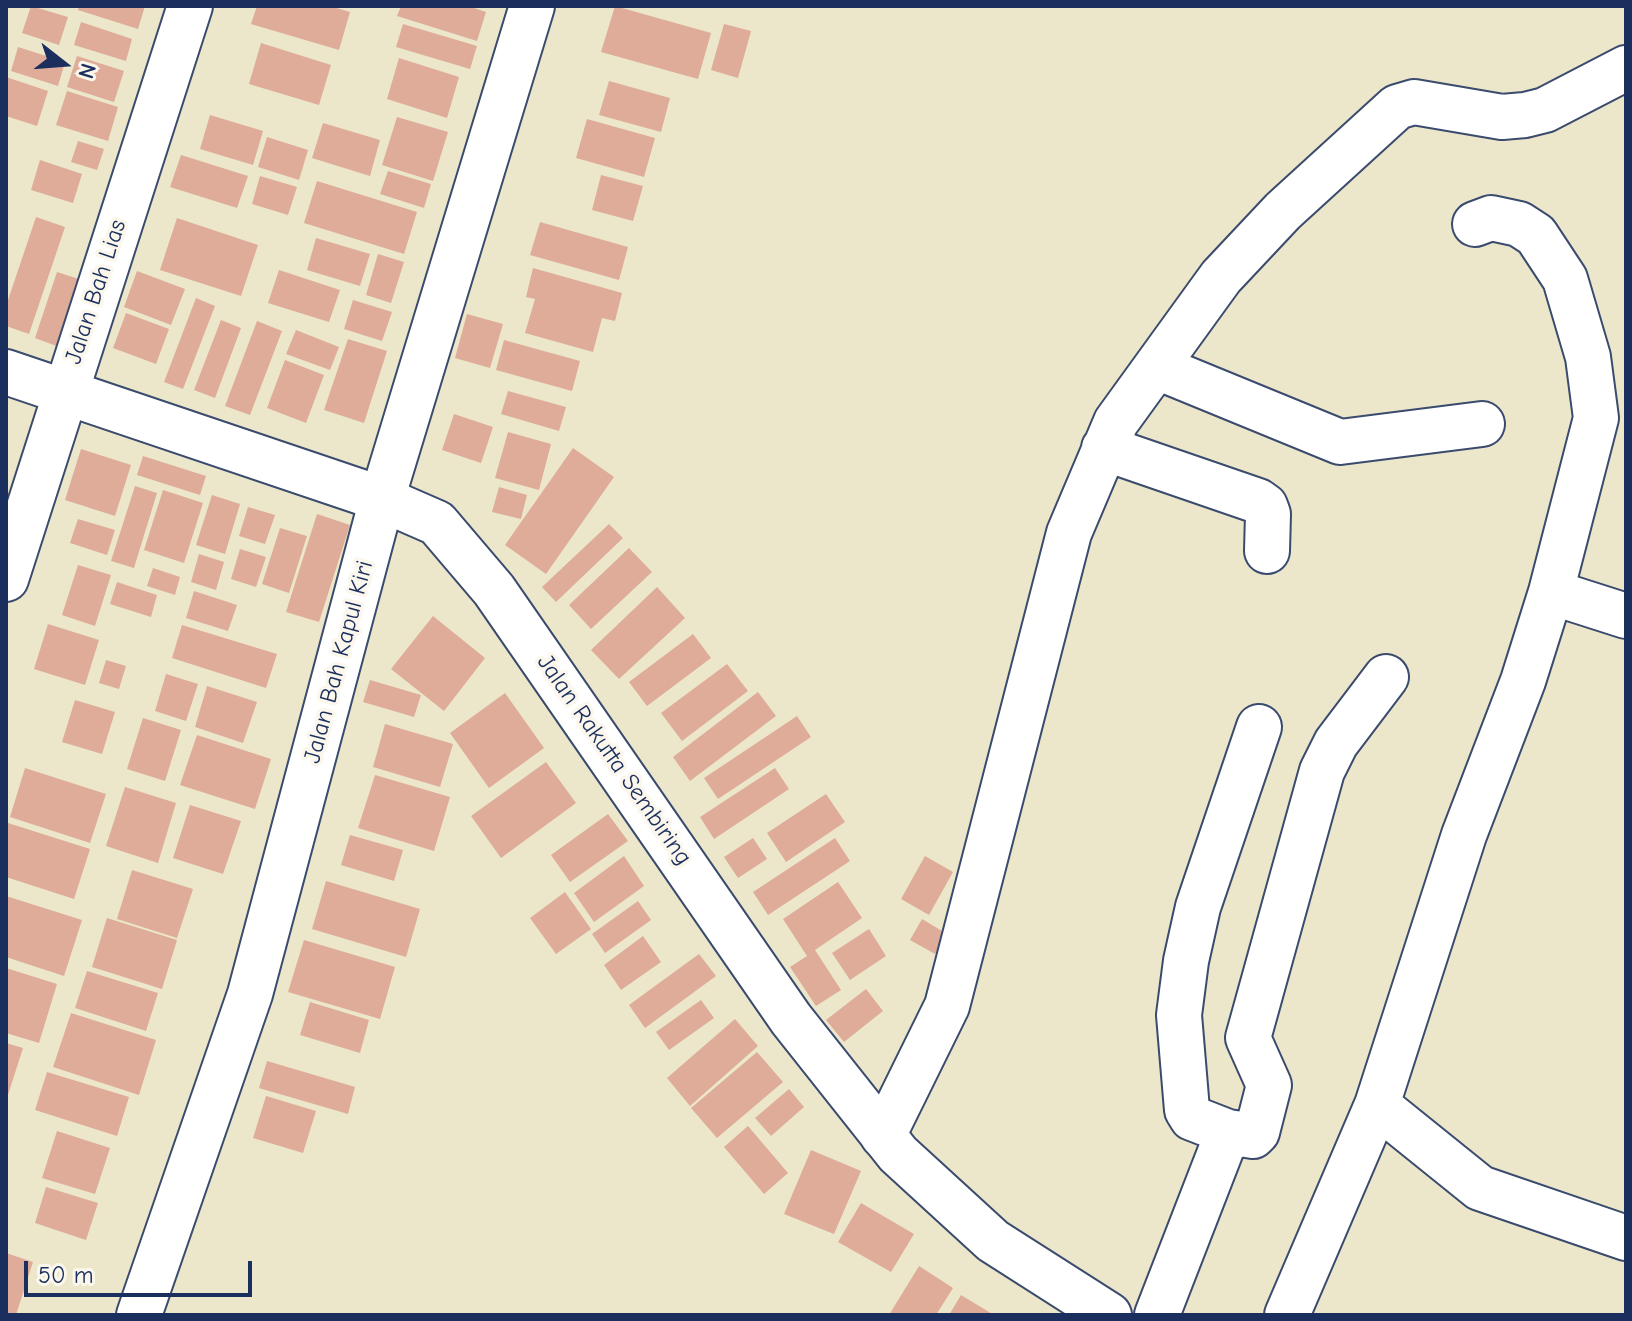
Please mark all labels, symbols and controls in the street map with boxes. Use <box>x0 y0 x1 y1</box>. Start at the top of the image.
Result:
north arrow <box>24 24 104 104</box>
text: N <box>72 60 101 82</box>
street label: Jalan Bah Lias <box>59 216 133 368</box>
street label: Jalan Bah Kapul Kiri <box>298 558 380 766</box>
street label: Jalan Rakutta Sembiring <box>530 649 698 871</box>
scale bar <box>28 1245 256 1295</box>
text: 50 m <box>38 1261 94 1289</box>

